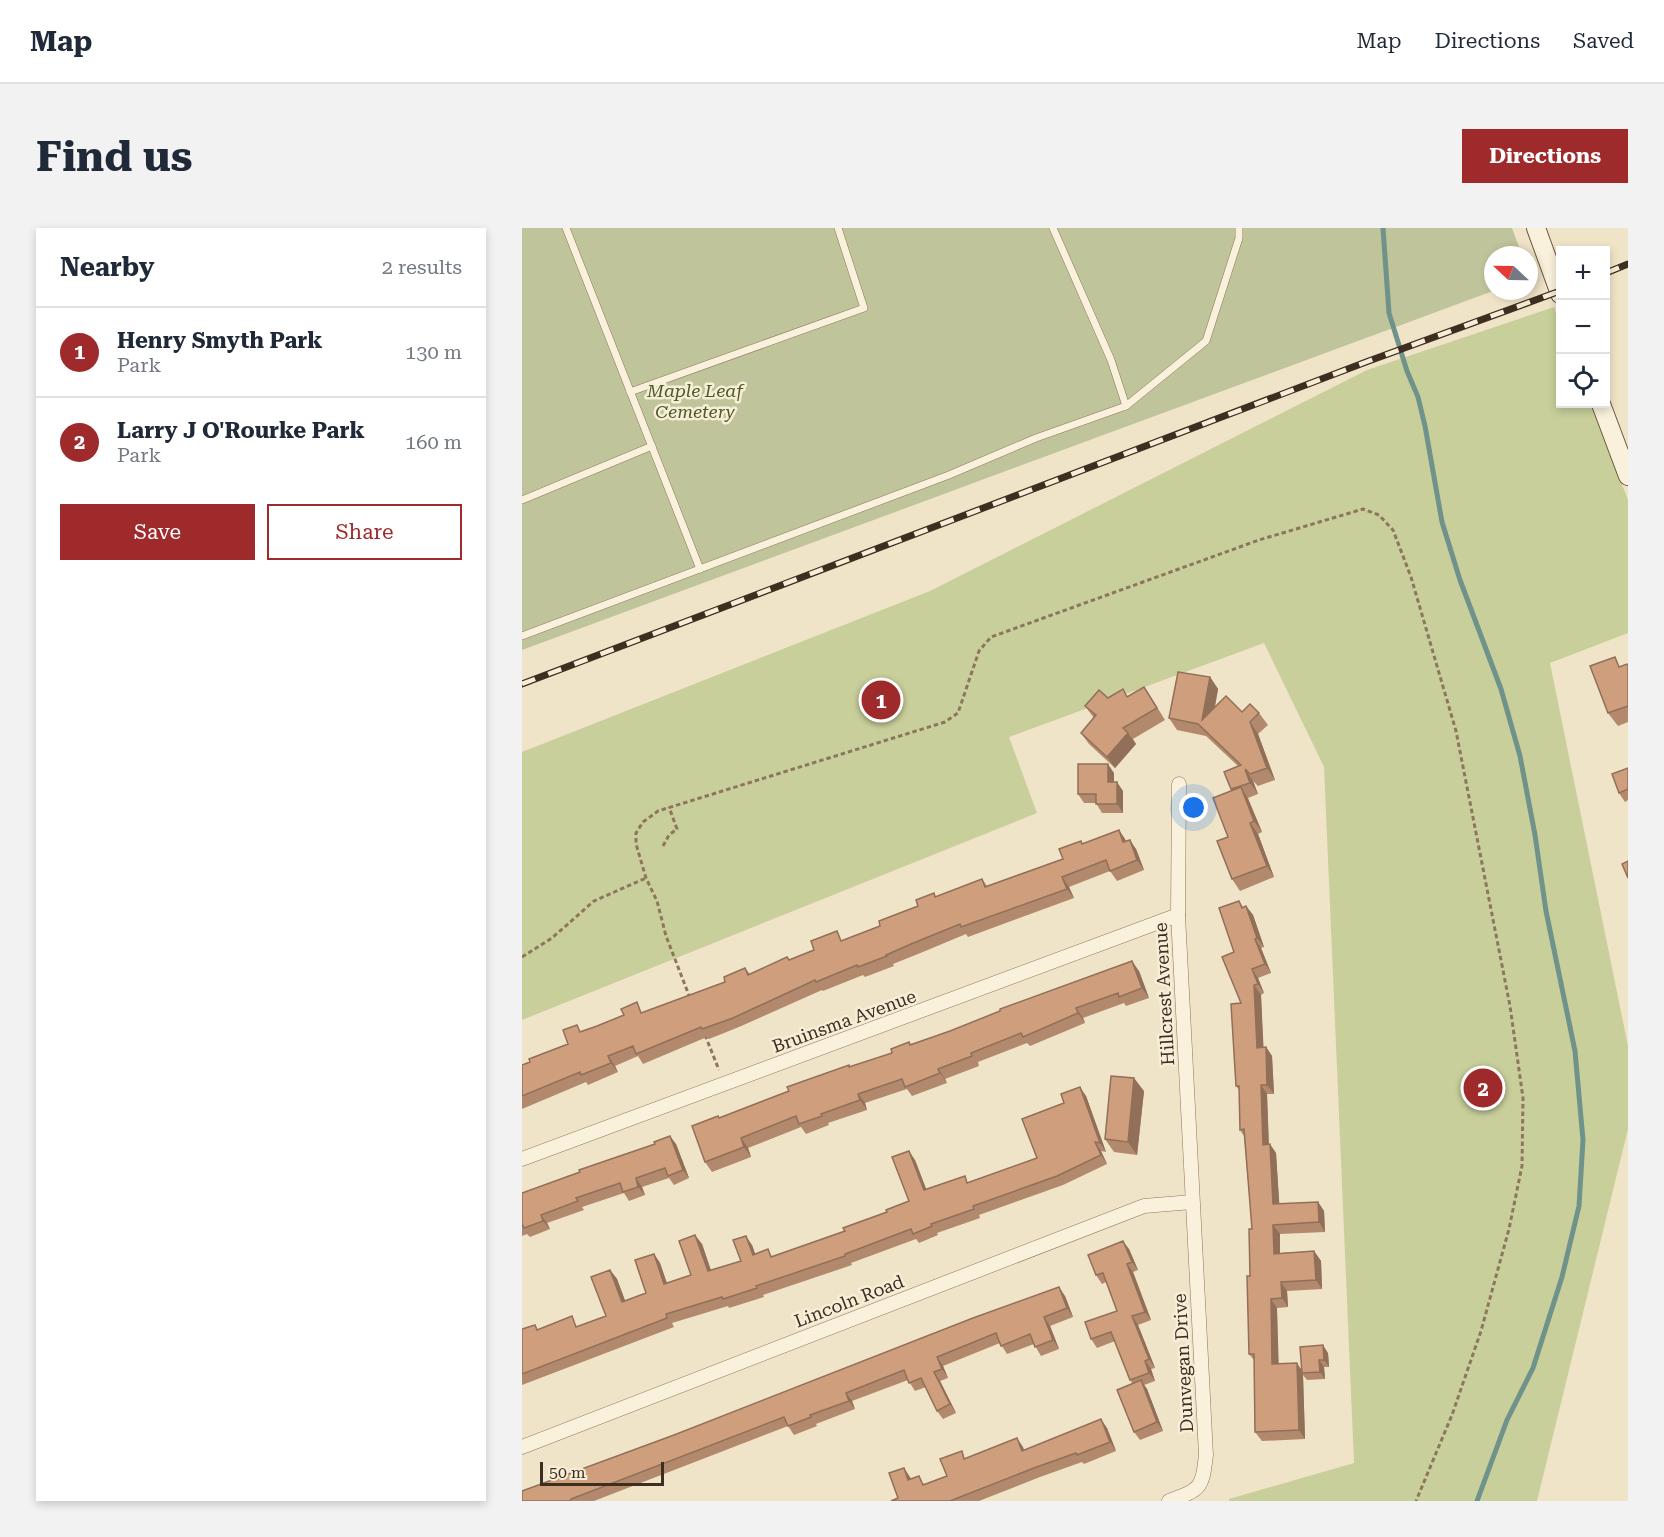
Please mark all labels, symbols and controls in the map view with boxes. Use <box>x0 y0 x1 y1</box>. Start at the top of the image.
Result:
text: Map <box>30 25 92 58</box>
text: Map <box>1357 29 1401 53</box>
text: Directions <box>1434 29 1540 53</box>
text: Saved <box>1573 29 1634 53</box>
button: Directions <box>1462 129 1628 183</box>
text: Find us <box>36 132 193 181</box>
north arrow <box>1484 246 1538 300</box>
map controls <box>1556 246 1610 408</box>
button: + <box>1556 246 1610 300</box>
text: Nearby <box>60 252 154 282</box>
text: 2 results <box>382 255 462 279</box>
button: − <box>1556 300 1610 354</box>
text: Henry Smyth Park <box>117 328 322 353</box>
text: 1 <box>74 340 85 364</box>
text: 130 m <box>405 340 462 364</box>
text: Park <box>117 353 161 377</box>
button: locate <box>1556 354 1610 408</box>
park label: Maple Leaf Cemetery <box>646 380 745 422</box>
text: Larry J O'Rourke Park <box>117 418 365 443</box>
text: 2 <box>74 430 85 454</box>
text: 160 m <box>405 430 462 454</box>
text: Park <box>117 443 161 467</box>
button: Save <box>60 504 255 560</box>
button: Share <box>267 504 462 560</box>
pin: 1 <box>862 678 900 722</box>
your location <box>1179 793 1208 822</box>
street label: Hillcrest Avenue <box>1150 922 1178 1066</box>
street label: Bruinsma Avenue <box>769 985 919 1057</box>
pin: 2 <box>1464 1066 1502 1110</box>
street label: Lincoln Road <box>791 1270 907 1332</box>
street label: Dunvegan Drive <box>1169 1293 1197 1433</box>
scale bar <box>540 1459 664 1486</box>
text: 50 m <box>549 1463 586 1482</box>

